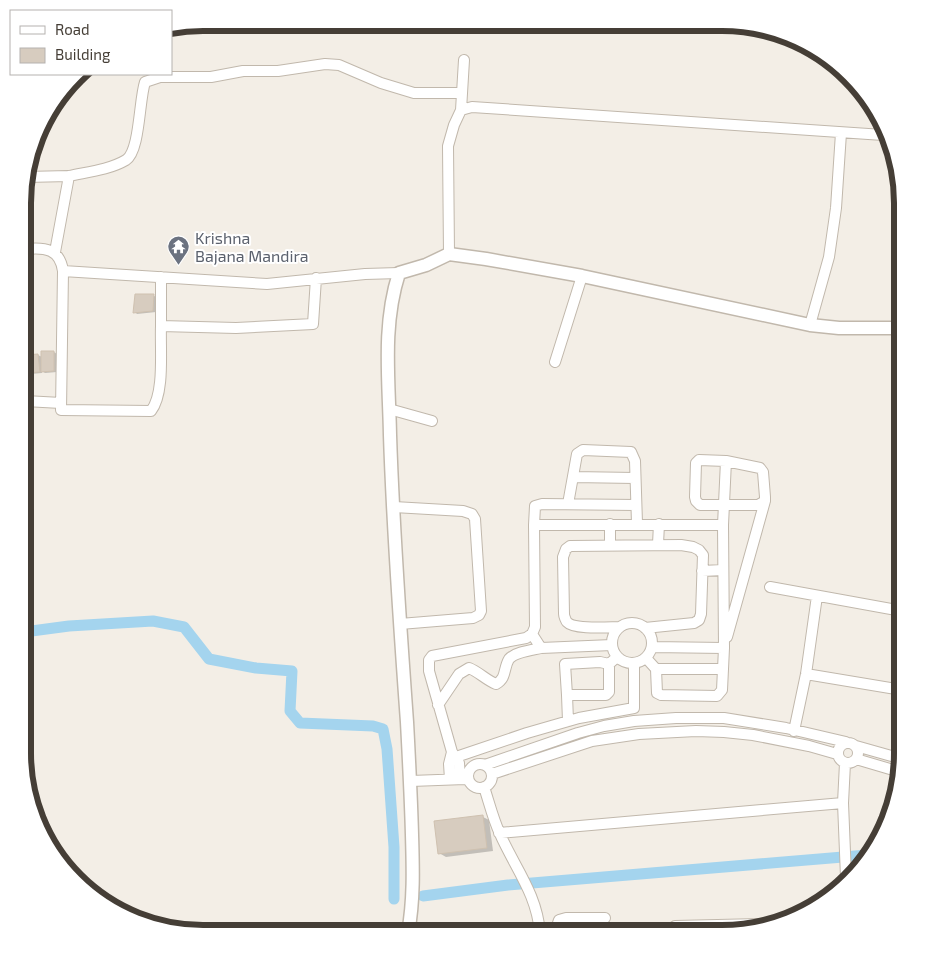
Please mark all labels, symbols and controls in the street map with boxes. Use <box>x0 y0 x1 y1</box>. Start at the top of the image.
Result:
legend <box>10 10 172 75</box>
text: Road <box>55 20 90 38</box>
text: Building <box>55 45 111 63</box>
place label: Krishna Bajana Mandira <box>195 228 309 266</box>
temple icon: Krishna Bajana Mandira <box>167 235 191 266</box>

